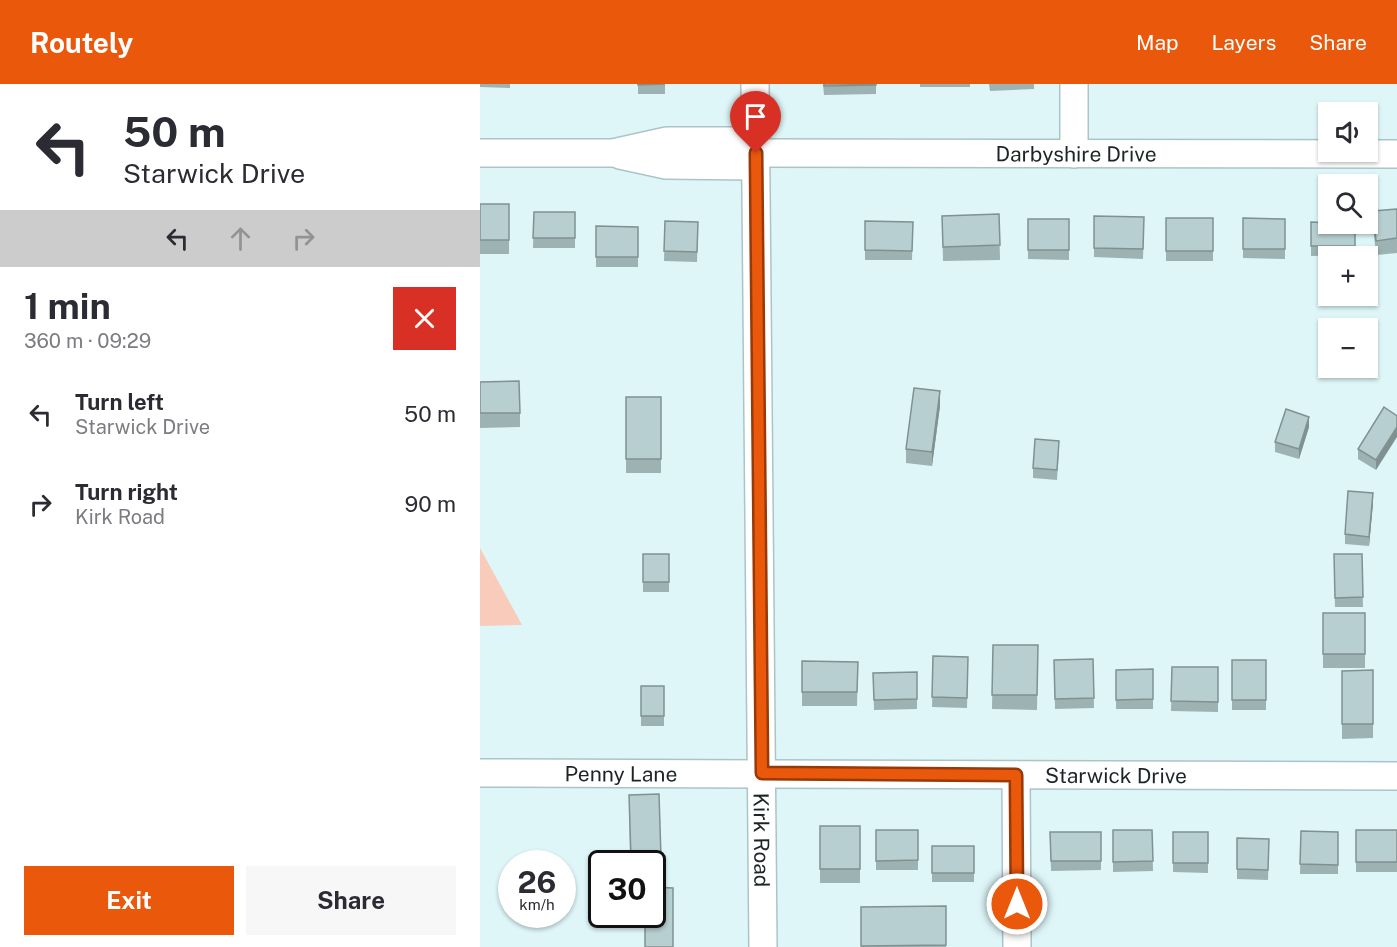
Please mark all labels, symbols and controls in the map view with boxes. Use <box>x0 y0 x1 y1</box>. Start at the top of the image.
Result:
text: Routely <box>30 26 133 59</box>
text: Map <box>1136 30 1179 55</box>
text: Layers <box>1212 30 1276 55</box>
text: Share <box>1309 30 1367 55</box>
pin <box>730 91 781 153</box>
icon: arrive <box>739 100 772 133</box>
map controls <box>1318 102 1378 378</box>
button: sound <box>1318 102 1378 162</box>
text: 50 m <box>123 107 226 156</box>
icon: left <box>24 108 102 186</box>
street label: Darbyshire Drive <box>995 141 1157 166</box>
text: Starwick Drive <box>123 157 305 189</box>
button: search <box>1318 174 1378 234</box>
icon: left <box>161 222 194 255</box>
icon: ahead <box>224 222 257 255</box>
icon: right <box>287 222 320 255</box>
button: + <box>1318 246 1378 306</box>
text: 1 min <box>24 285 111 327</box>
button: close <box>393 287 456 350</box>
button: − <box>1318 318 1378 378</box>
text: 360 m · 09:29 <box>24 329 151 353</box>
text: Turn left <box>75 389 164 415</box>
icon: left <box>24 398 57 431</box>
text: 50 m <box>404 401 456 427</box>
text: Starwick Drive <box>75 415 210 439</box>
text: Turn right <box>75 479 178 505</box>
icon: right <box>24 488 57 521</box>
text: 90 m <box>405 491 456 517</box>
text: Kirk Road <box>75 505 165 529</box>
street label: Penny Lane <box>565 761 677 786</box>
street label: Starwick Drive <box>1045 762 1187 788</box>
street label: Kirk Road <box>749 793 775 887</box>
speed limit sign: 30 <box>588 850 666 928</box>
text: 26 <box>518 864 556 900</box>
button: Exit <box>24 866 234 935</box>
button: Share <box>246 866 456 935</box>
position arrow <box>985 872 1049 936</box>
text: km/h <box>519 896 555 913</box>

